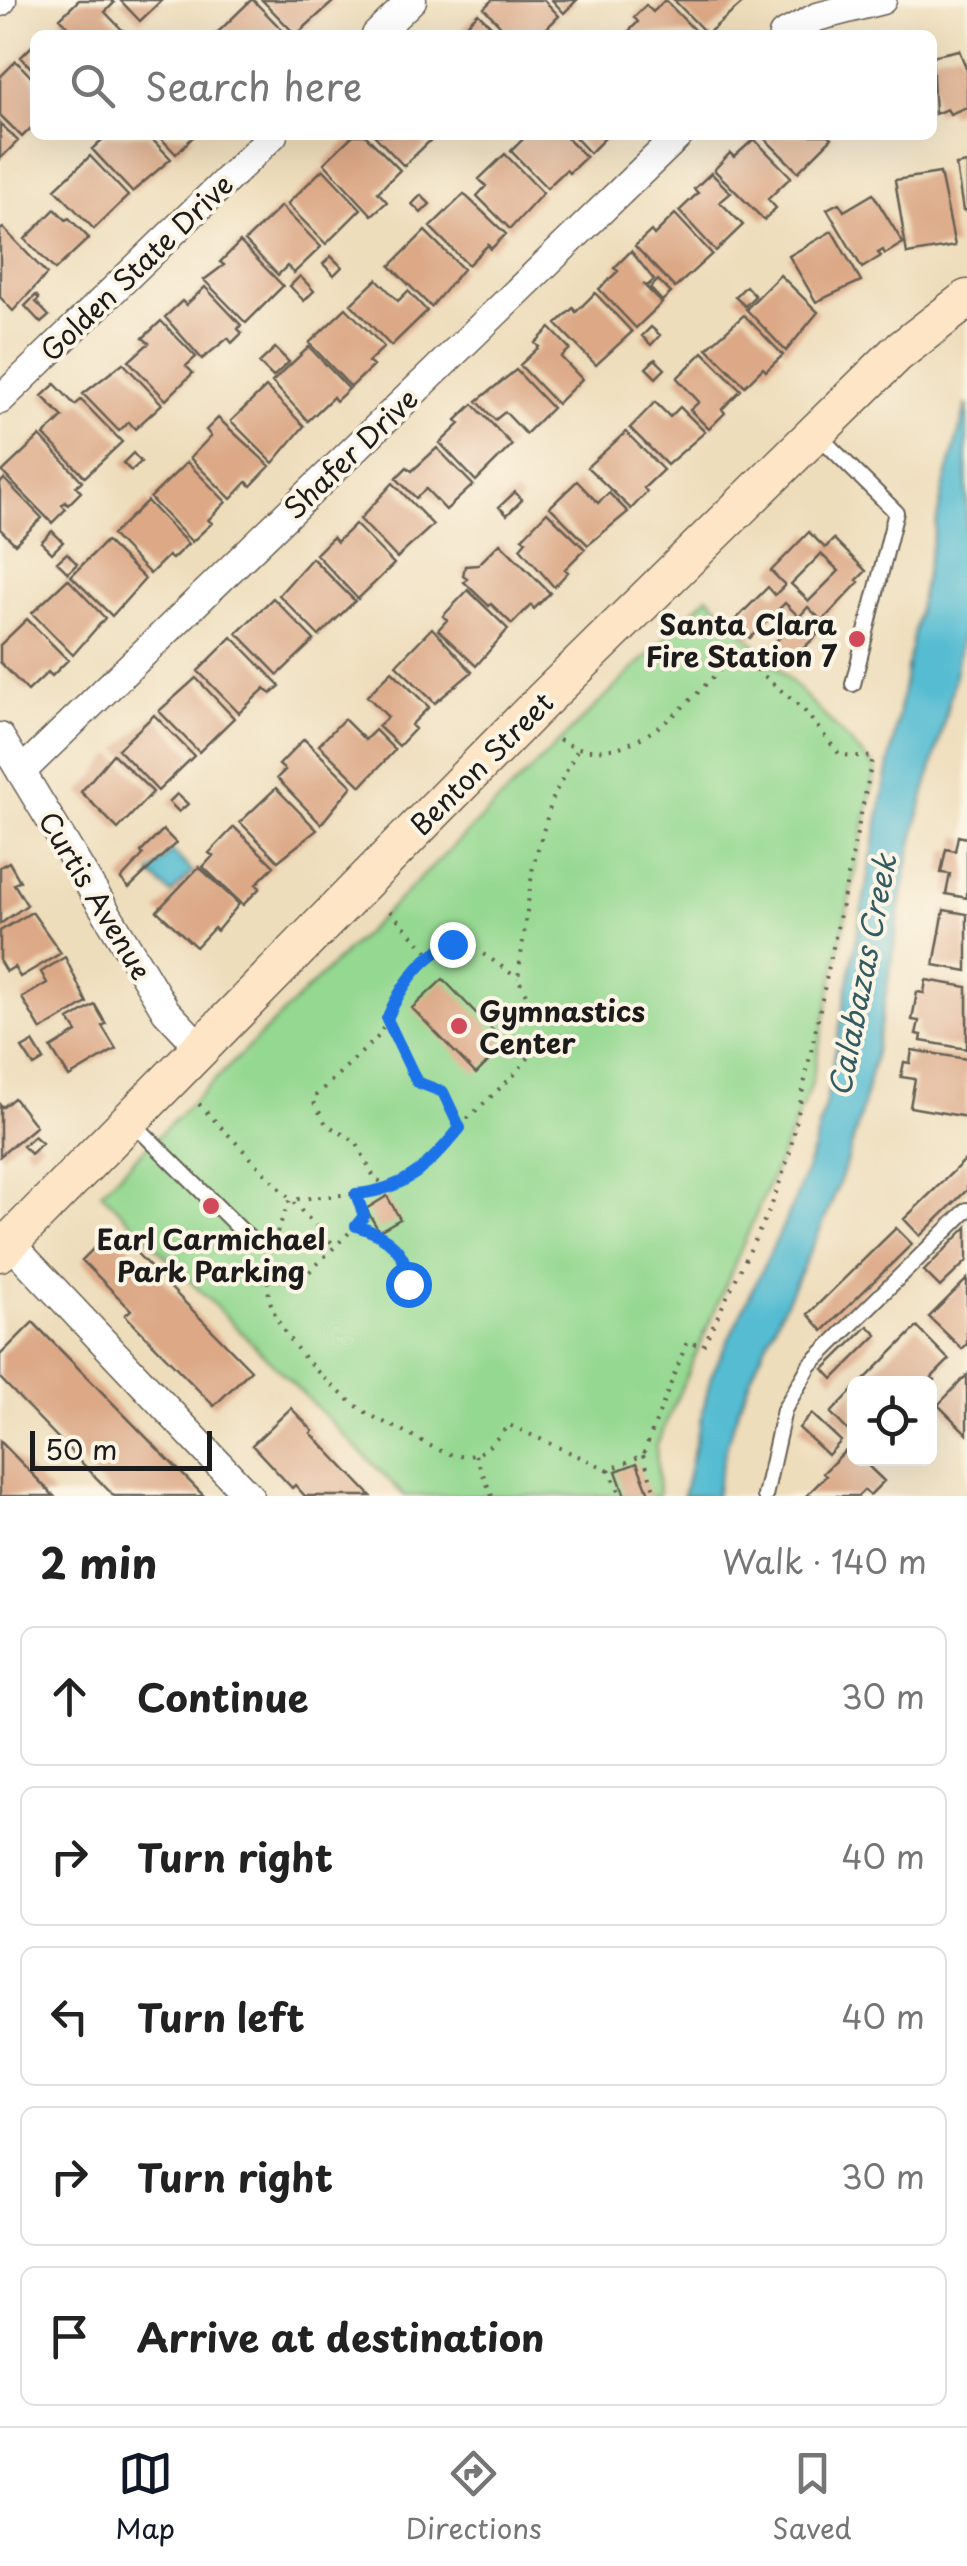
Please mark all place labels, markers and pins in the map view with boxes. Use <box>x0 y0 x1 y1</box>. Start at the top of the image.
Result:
place label: Santa Clara Fire Station 7 <box>646 602 838 677</box>
marker: Santa Clara Fire Station 7 <box>846 628 868 650</box>
place label: Gymnastics Center <box>479 989 645 1064</box>
marker: Gymnastics Center <box>448 1015 470 1037</box>
marker: Earl Carmichael Park Parking <box>200 1195 222 1217</box>
place label: Earl Carmichael Park Parking <box>97 1217 325 1292</box>

